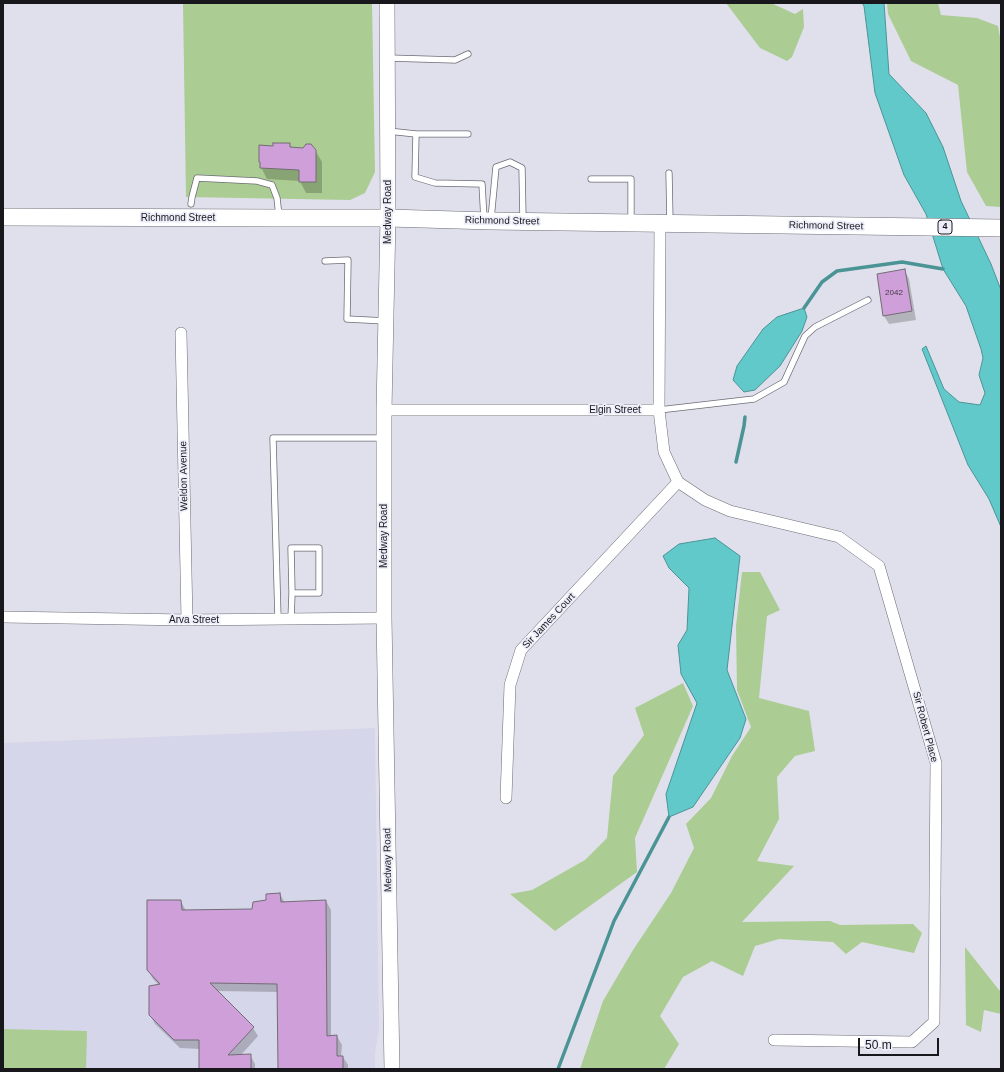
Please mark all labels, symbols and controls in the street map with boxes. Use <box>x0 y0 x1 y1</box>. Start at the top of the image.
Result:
street label: Medway Road <box>382 180 394 244</box>
street label: Richmond Street <box>141 212 215 224</box>
street label: Richmond Street <box>465 214 539 228</box>
street label: Richmond Street <box>789 219 863 233</box>
road number: 4 <box>938 220 952 234</box>
house number: 2042 <box>885 288 903 298</box>
street label: Elgin Street <box>589 404 641 416</box>
street label: Weldon Avenue <box>177 441 191 511</box>
street label: Medway Road <box>378 504 390 568</box>
street label: Sir James Court <box>520 591 578 651</box>
street label: Arva Street <box>169 614 219 626</box>
street label: Sir Robert Place <box>910 690 940 764</box>
street label: Medway Road <box>381 828 395 892</box>
scale bar <box>860 1030 941 1056</box>
text: 50 m <box>865 1038 892 1052</box>

